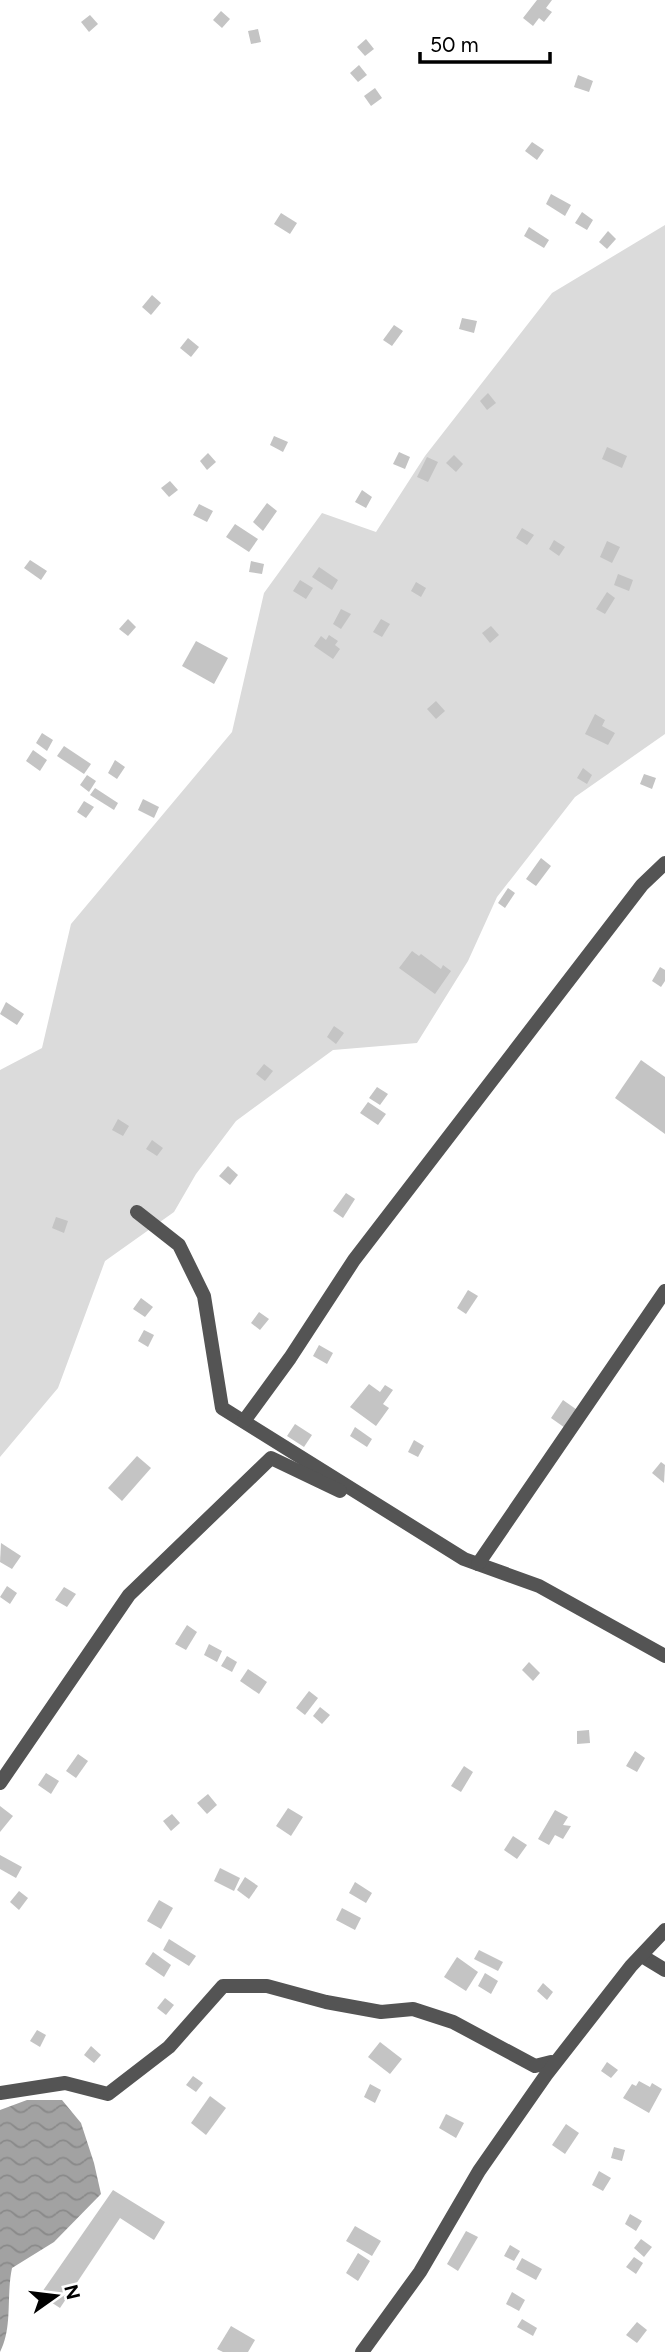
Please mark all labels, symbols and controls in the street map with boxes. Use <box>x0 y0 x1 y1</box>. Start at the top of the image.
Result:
scale bar <box>420 21 550 65</box>
text: 50 m <box>430 32 479 57</box>
north arrow <box>21 2261 91 2331</box>
text: N <box>59 2282 85 2302</box>

